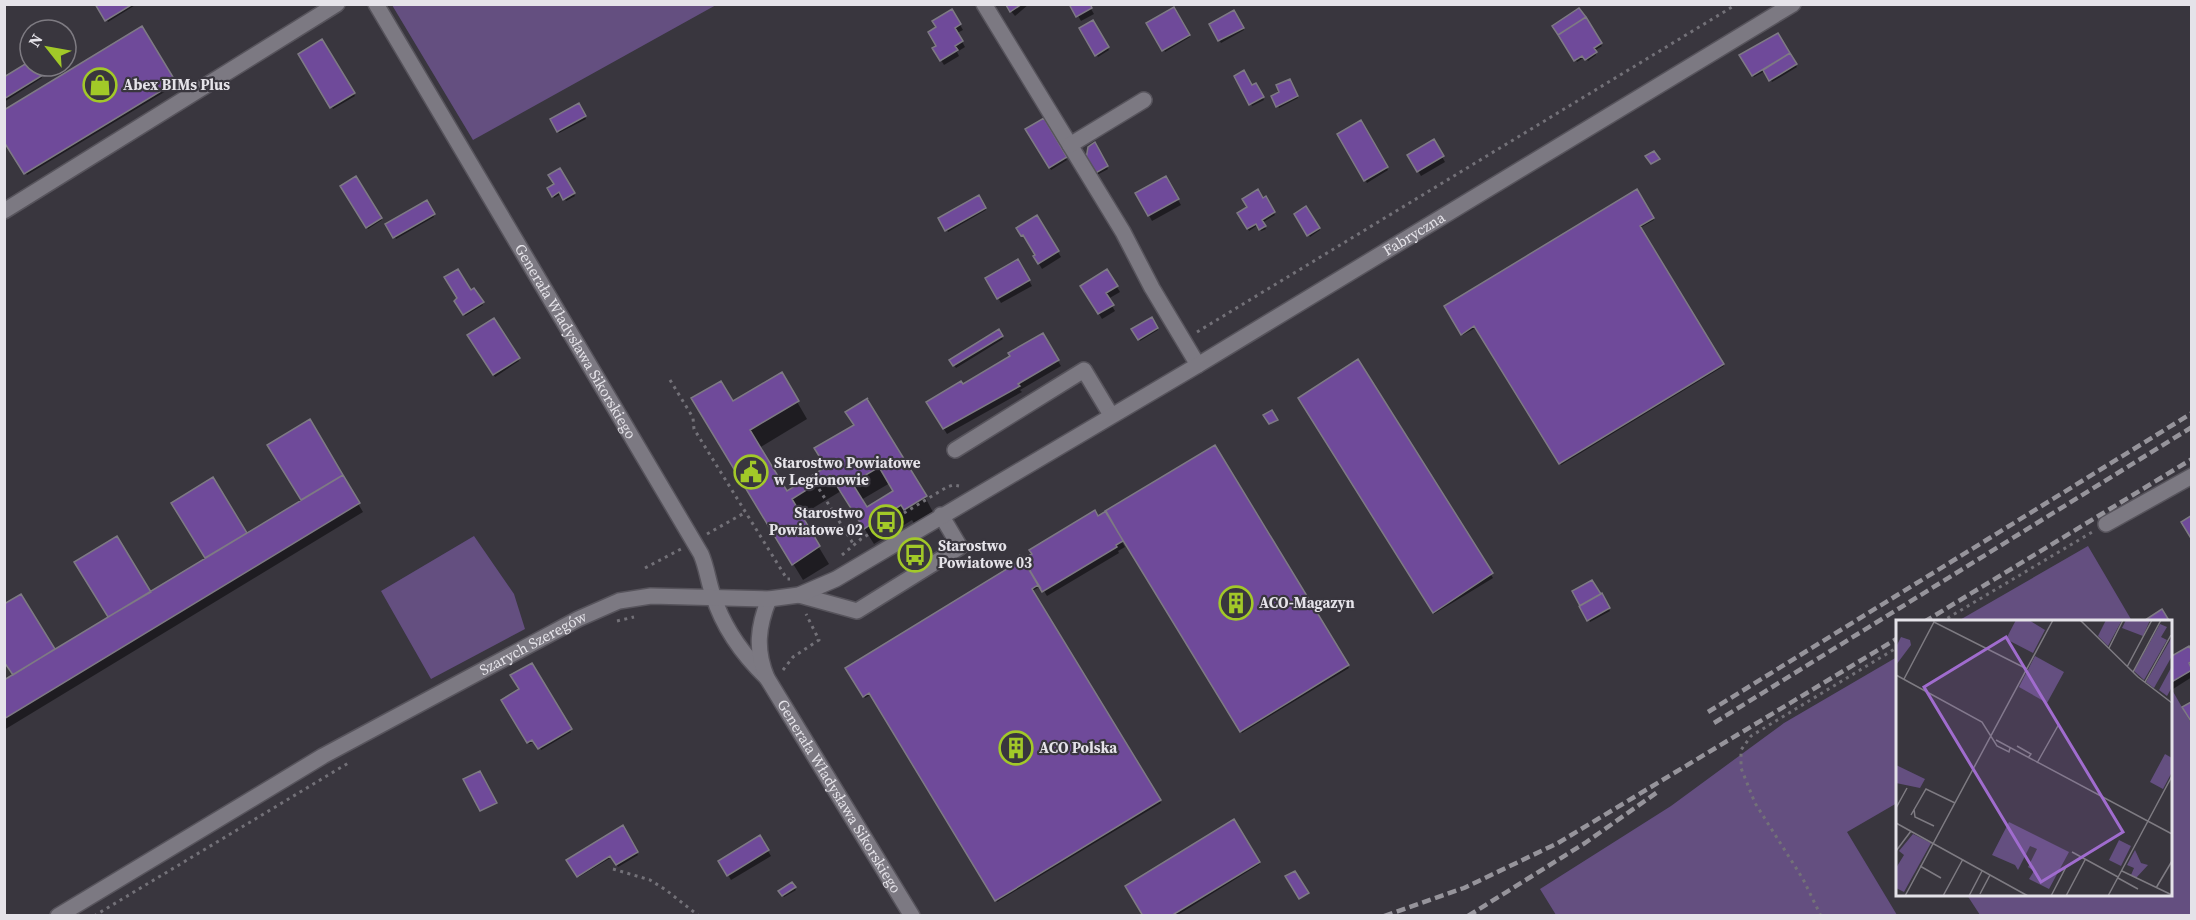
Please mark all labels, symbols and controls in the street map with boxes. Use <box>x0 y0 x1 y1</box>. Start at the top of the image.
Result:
north arrow <box>18 18 78 78</box>
text: N <box>23 29 48 51</box>
shop icon: Abex BIMs Plus <box>82 67 118 103</box>
place label: Abex BIMs Plus <box>123 74 230 95</box>
street label: Fabryczna <box>1379 206 1449 260</box>
street label: Generała Władysława Sikorskiego <box>510 240 642 443</box>
place label: Starostwo Powiatowe w Legionowie <box>773 452 921 490</box>
public building icon: Starostwo Powiatowe w Legionowie <box>733 454 769 490</box>
place label: Starostwo Powiatowe 02 <box>769 502 864 540</box>
bus stop icon: Starostwo Powiatowe 02 <box>868 504 904 540</box>
place label: Starostwo Powiatowe 03 <box>938 535 1032 573</box>
bus stop icon: Starostwo Powiatowe 03 <box>897 537 933 573</box>
building icon: ACO-Magazyn <box>1218 585 1254 621</box>
place label: ACO-Magazyn <box>1259 592 1355 613</box>
street label: Szarych Szeregów <box>475 605 590 680</box>
inset map <box>1896 620 2172 896</box>
street label: Generała Władysława Sikorskiego <box>772 695 907 897</box>
building icon: ACO Polska <box>998 730 1034 766</box>
place label: ACO Polska <box>1039 737 1118 758</box>

